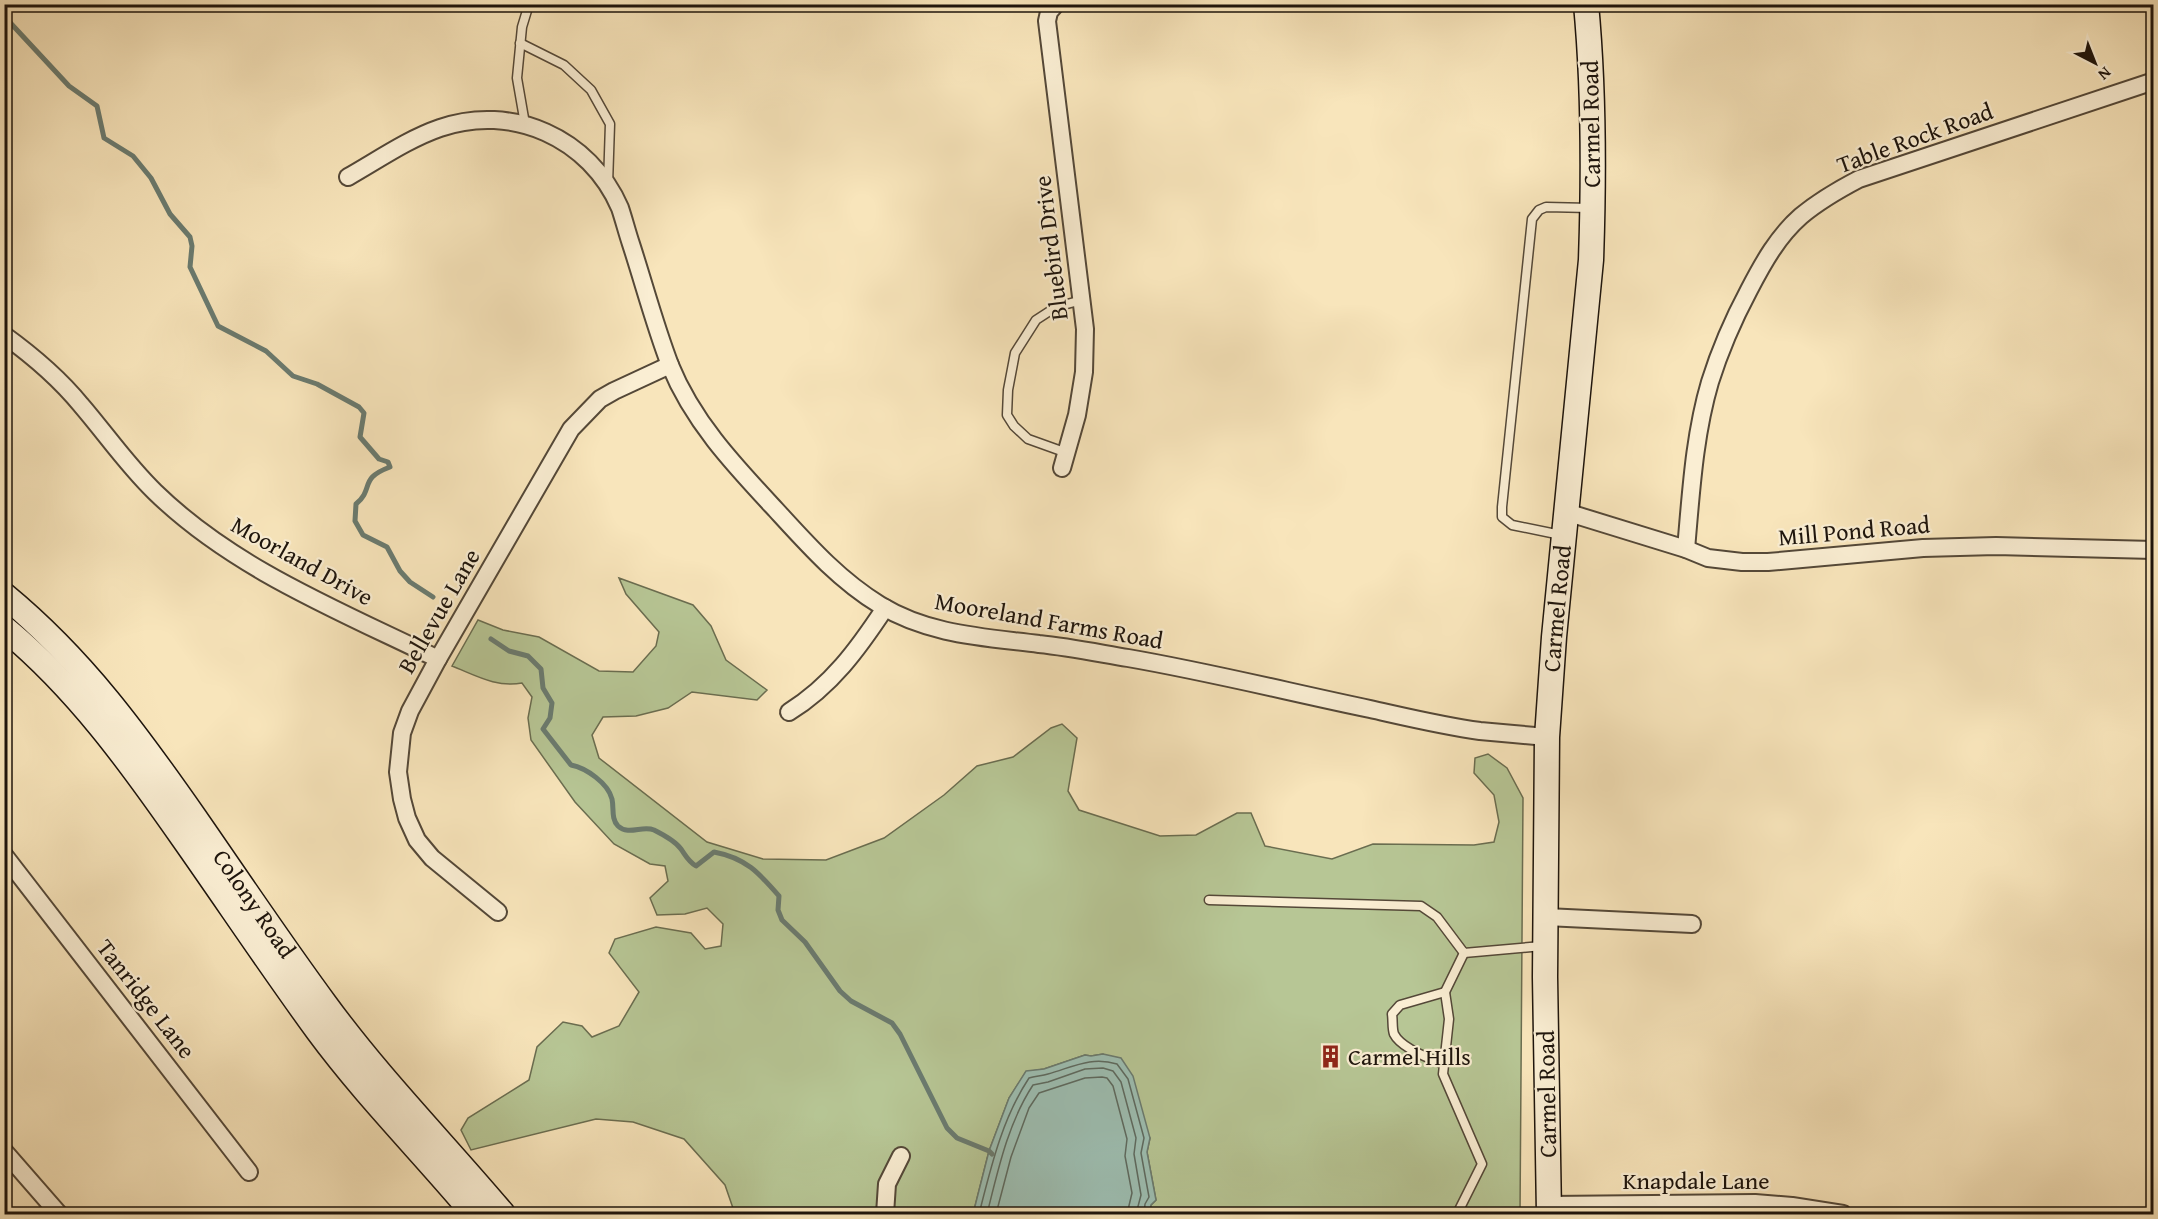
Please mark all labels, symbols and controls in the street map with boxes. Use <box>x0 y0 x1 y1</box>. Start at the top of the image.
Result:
north arrow <box>2065 33 2125 93</box>
street label: Carmel Road <box>1572 60 1609 188</box>
text: N <box>2093 62 2117 87</box>
street label: Table Rock Road <box>1832 93 1998 182</box>
street label: Bluebird Drive <box>1024 174 1077 322</box>
street label: Mill Pond Road <box>1777 506 1931 555</box>
street label: Moorland Drive <box>225 507 380 614</box>
street label: Bellevue Lane <box>389 542 488 680</box>
street label: Carmel Road <box>1534 543 1580 673</box>
street label: Mooreland Farms Road <box>932 583 1166 658</box>
street label: Colony Road <box>205 842 305 965</box>
street label: Tanridge Lane <box>89 932 204 1066</box>
street label: Carmel Road <box>1528 1030 1565 1158</box>
place label: Carmel Hills <box>1348 1039 1471 1074</box>
building icon: Carmel Hills <box>1317 1044 1343 1070</box>
street label: Knapdale Lane <box>1622 1163 1770 1198</box>

